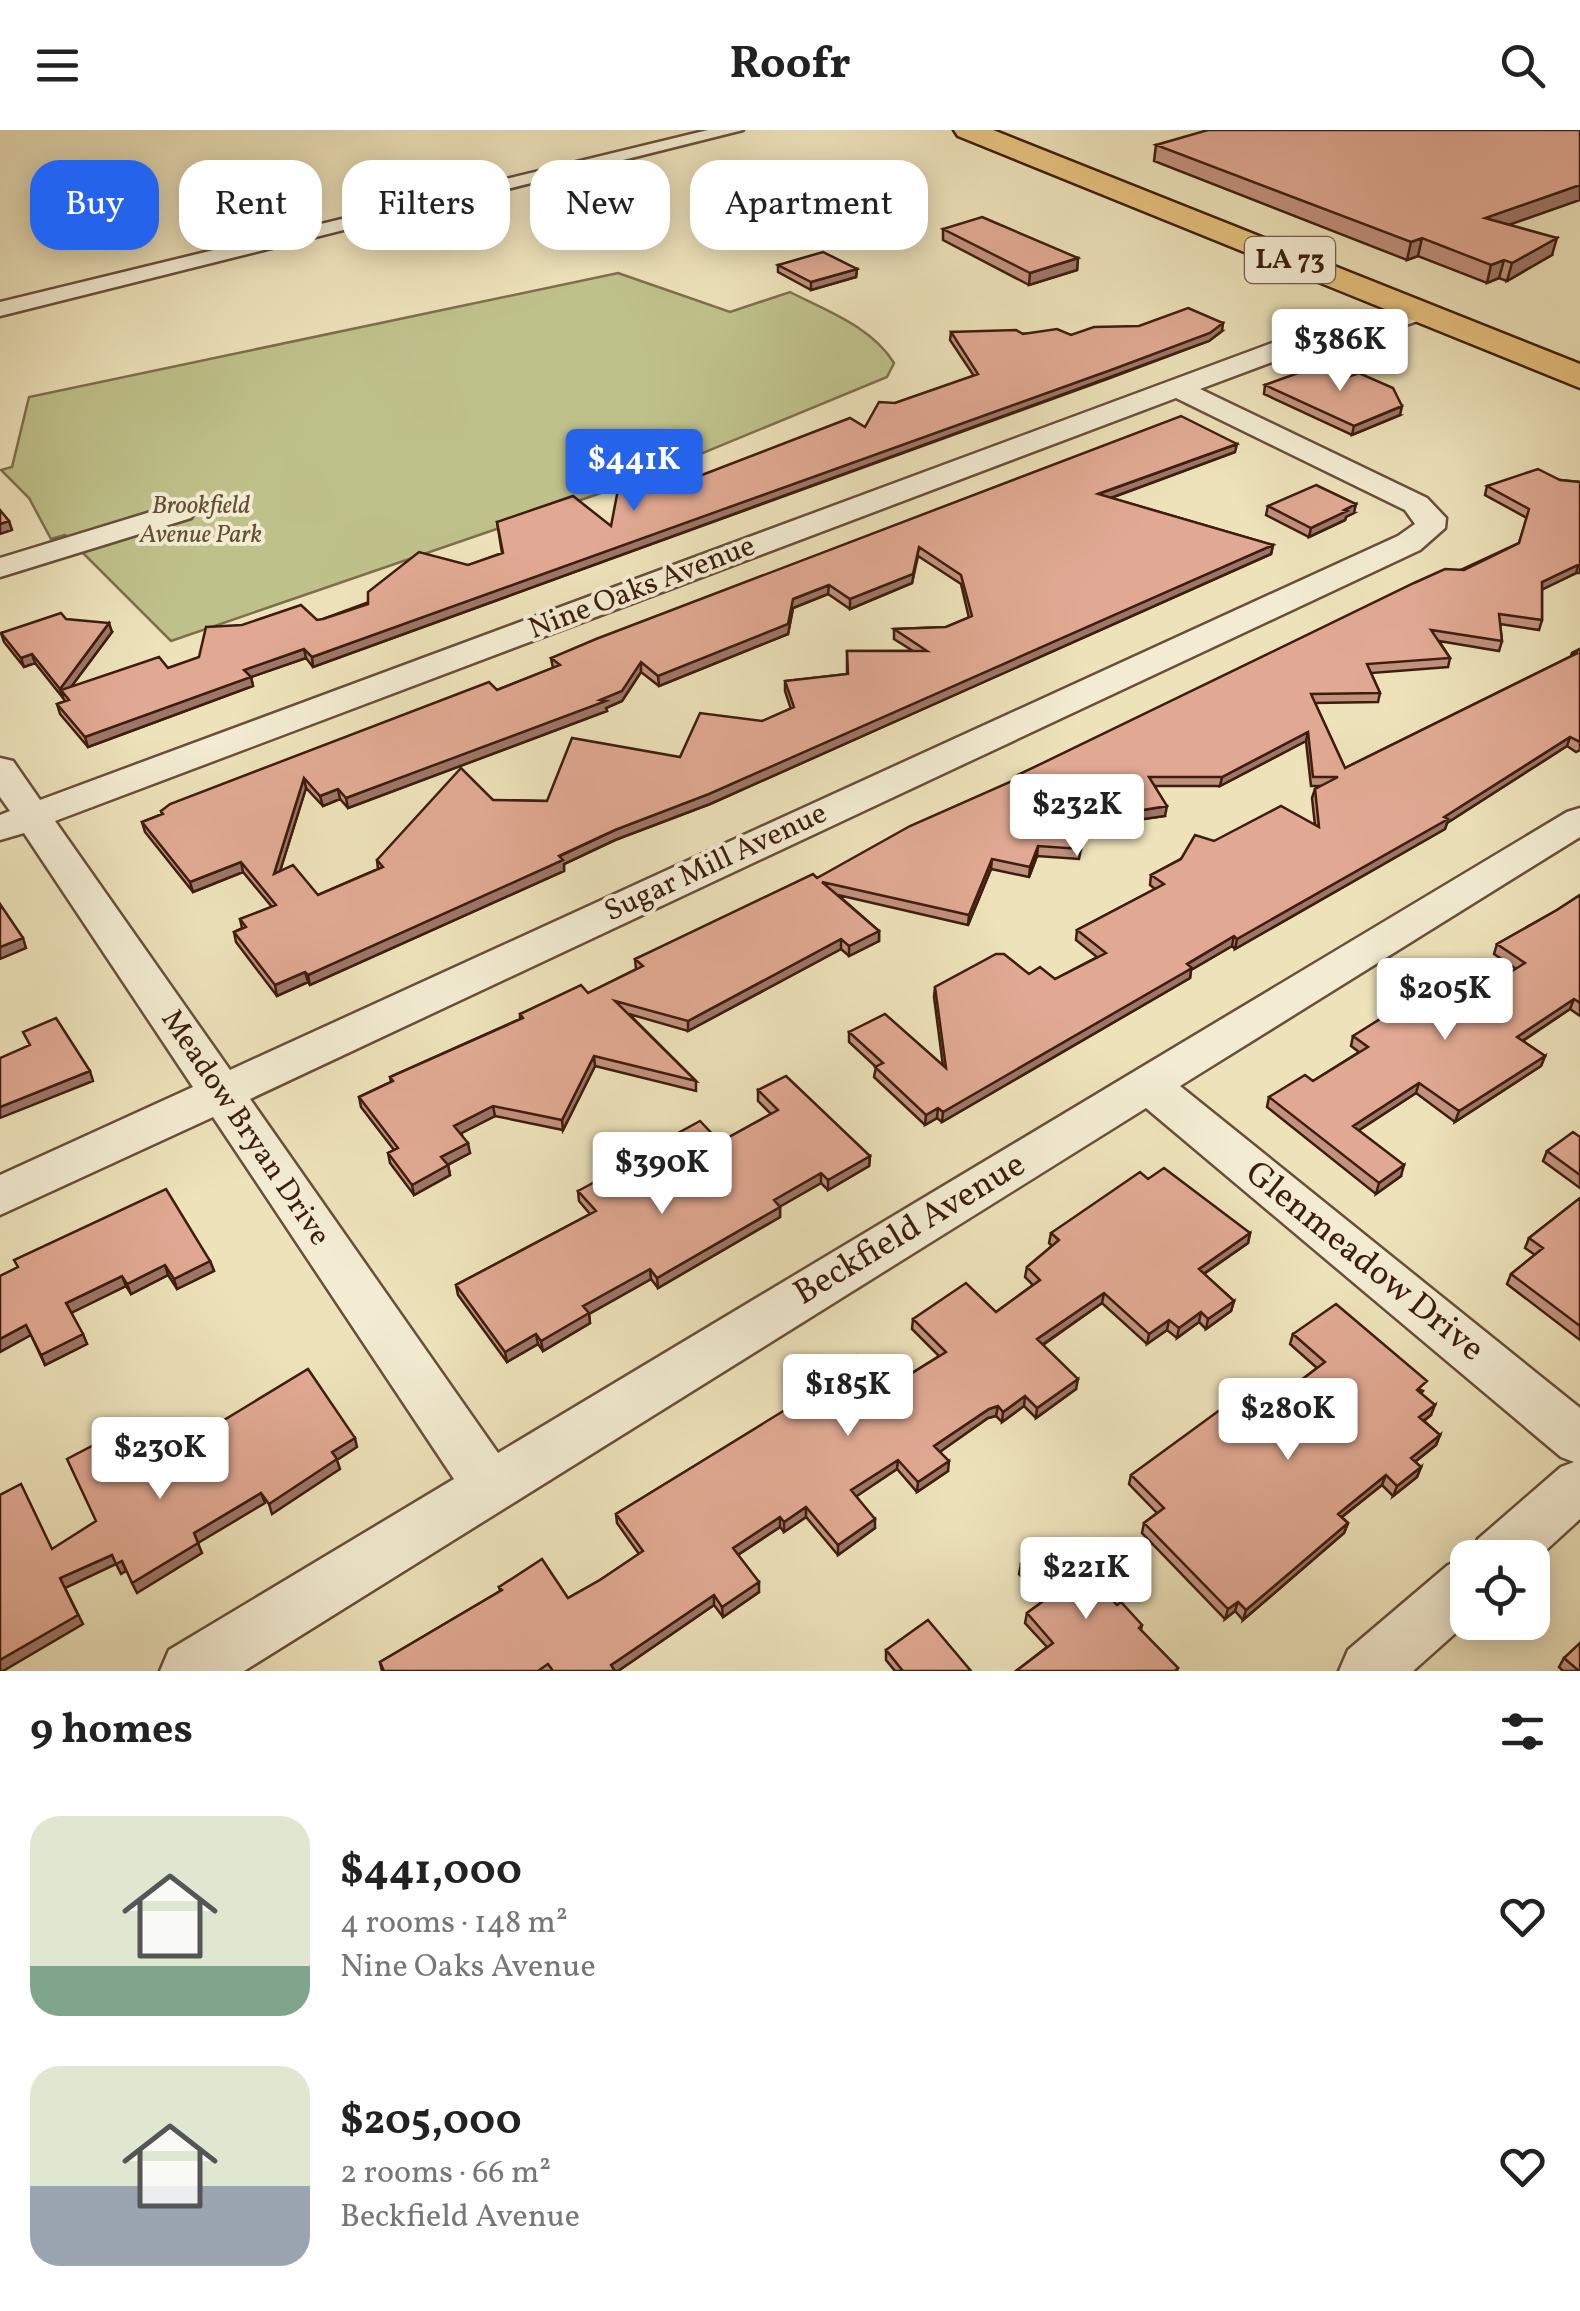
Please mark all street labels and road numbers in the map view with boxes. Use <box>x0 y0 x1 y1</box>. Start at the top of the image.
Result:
road number: LA 73 <box>1245 237 1335 283</box>
street label: Nine Oaks Avenue <box>523 525 761 651</box>
street label: Sugar Mill Avenue <box>598 793 834 933</box>
street label: Meadow Bryan Drive <box>150 1001 340 1255</box>
street label: Beckfield Avenue <box>785 1142 1035 1318</box>
street label: Glenmeadow Drive <box>1234 1151 1494 1373</box>

